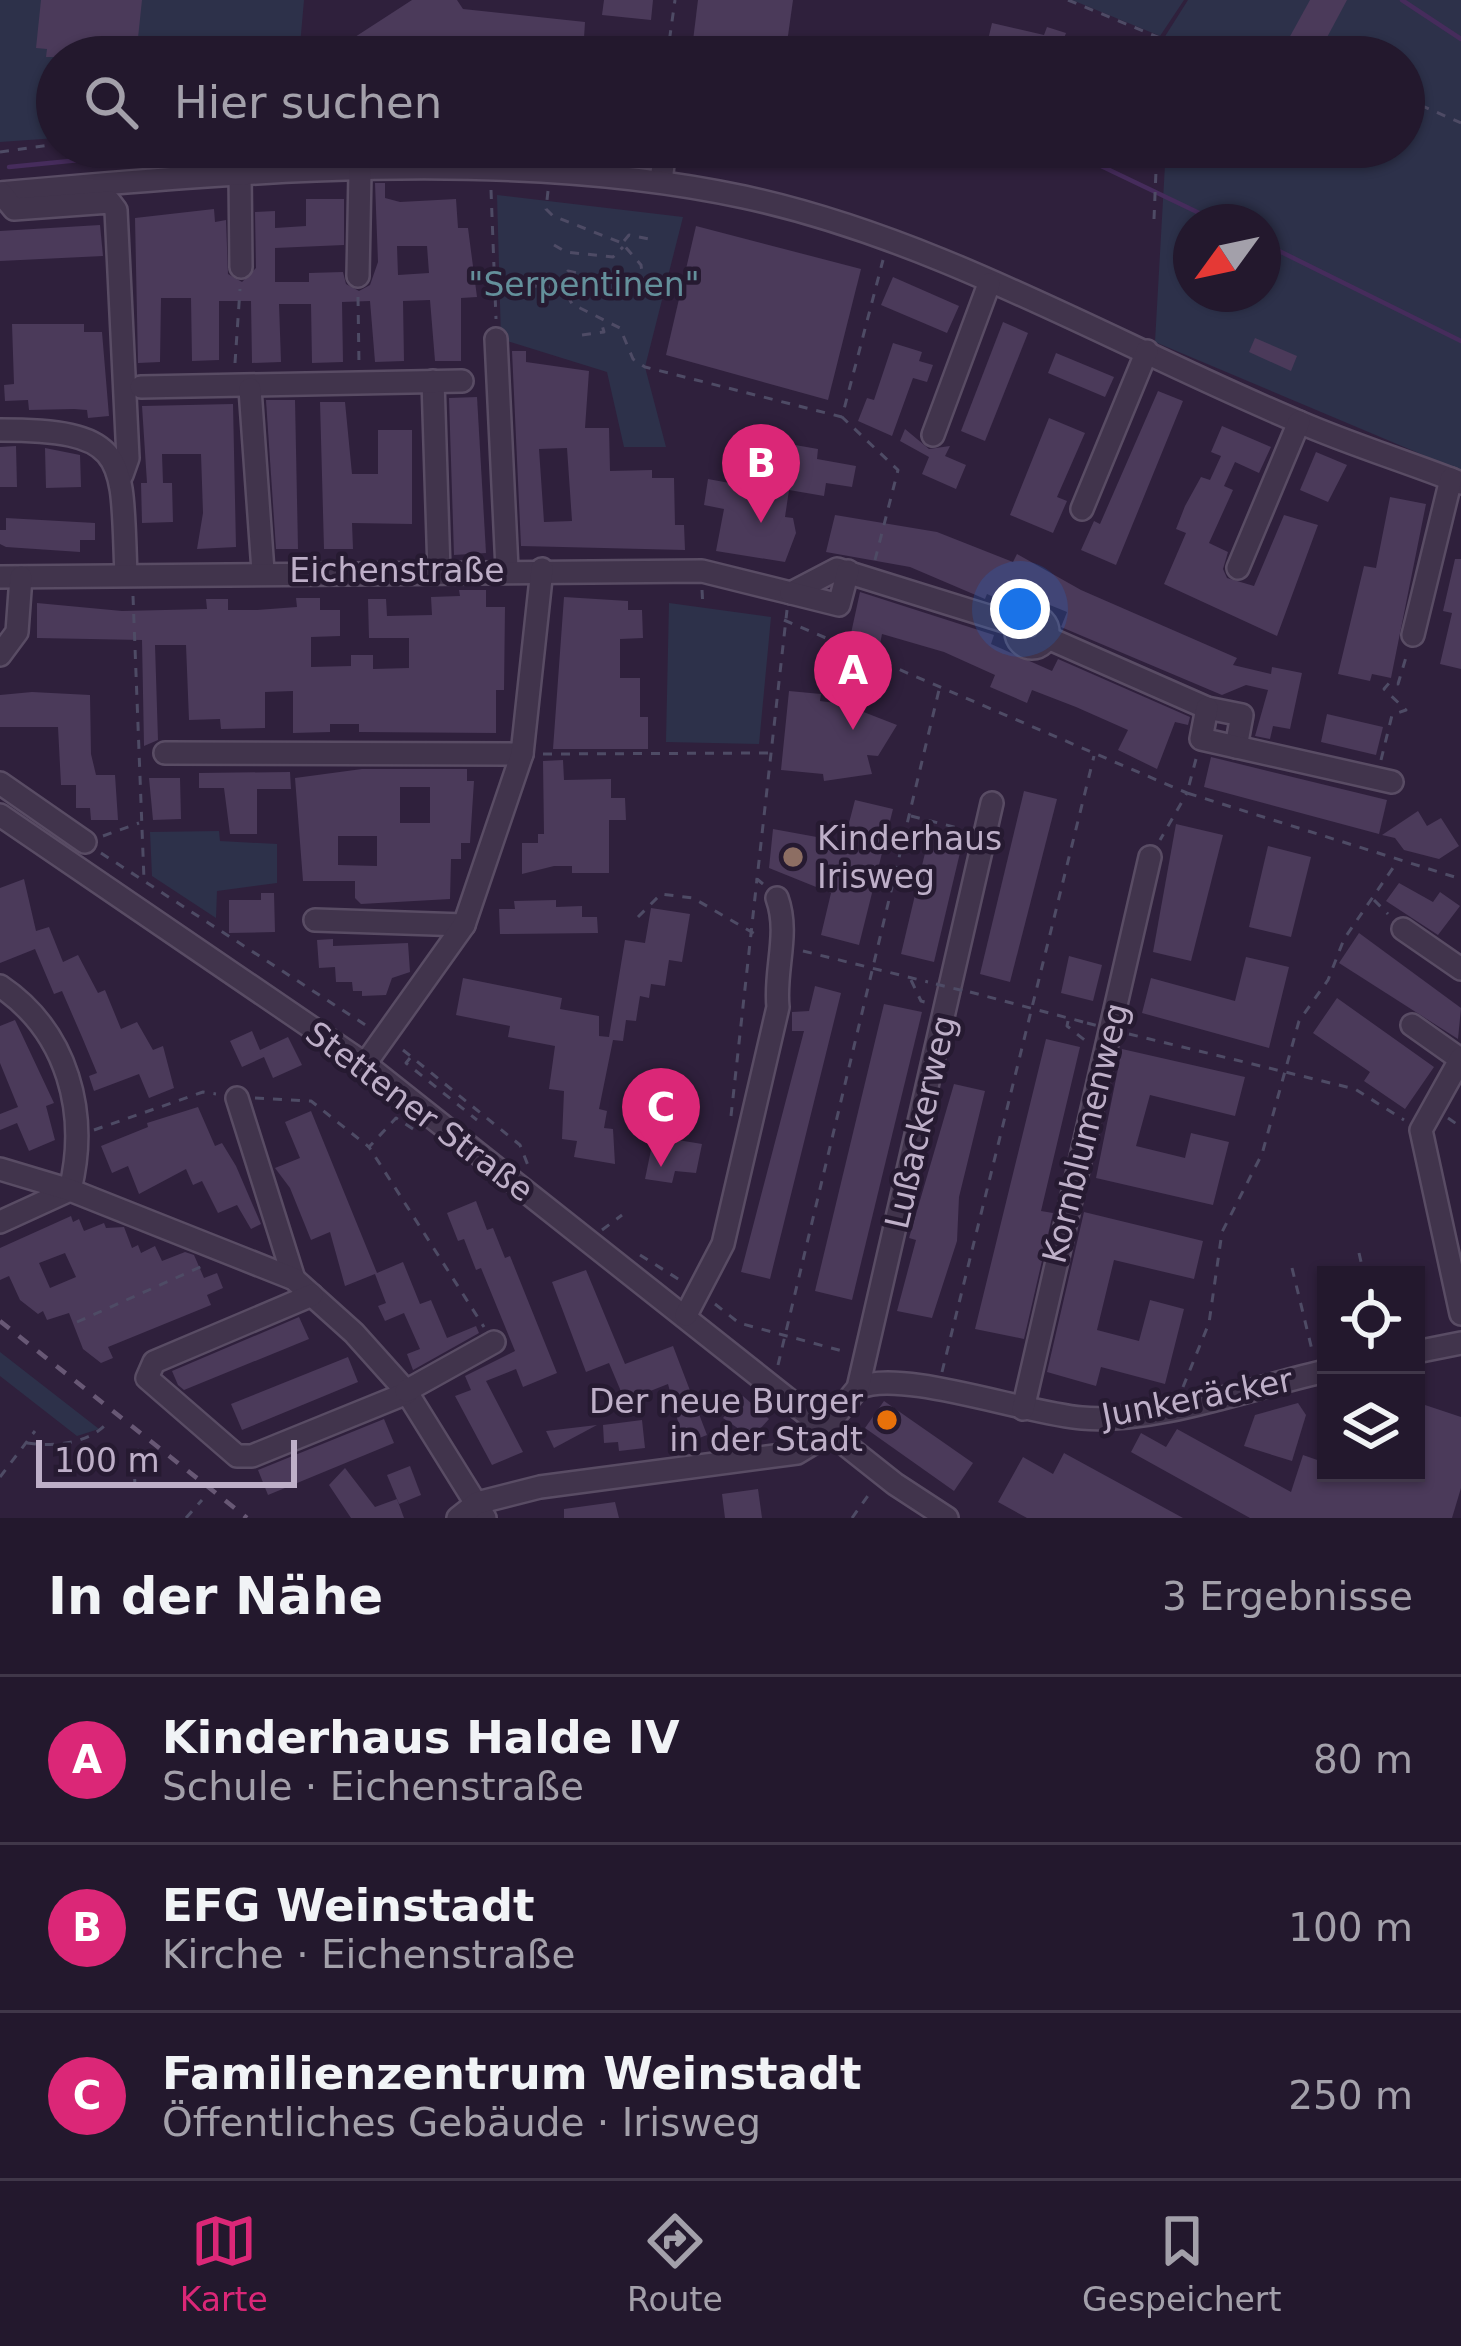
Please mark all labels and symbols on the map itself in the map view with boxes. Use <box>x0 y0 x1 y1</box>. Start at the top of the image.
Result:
north arrow <box>1173 204 1281 312</box>
park label: "Serpentinen" <box>468 265 700 304</box>
pin: B <box>722 424 800 523</box>
street label: Eichenstraße <box>289 551 505 590</box>
your location <box>990 579 1050 639</box>
pin: A <box>814 631 892 730</box>
place label: Kinderhaus Irisweg <box>817 819 1002 896</box>
marker: Kinderhaus Irisweg <box>780 844 806 870</box>
street label: Kornblumenweg <box>1034 999 1137 1267</box>
street label: Lußackerweg <box>877 1012 964 1233</box>
street label: Stettener Straße <box>298 1013 541 1210</box>
pin: C <box>622 1068 700 1167</box>
street label: Junkeräcker <box>1096 1360 1296 1435</box>
place label: Der neue Burger in der Stadt <box>589 1382 863 1459</box>
marker: Der neue Burger in der Stadt <box>874 1407 900 1433</box>
scale bar <box>36 1434 297 1487</box>

